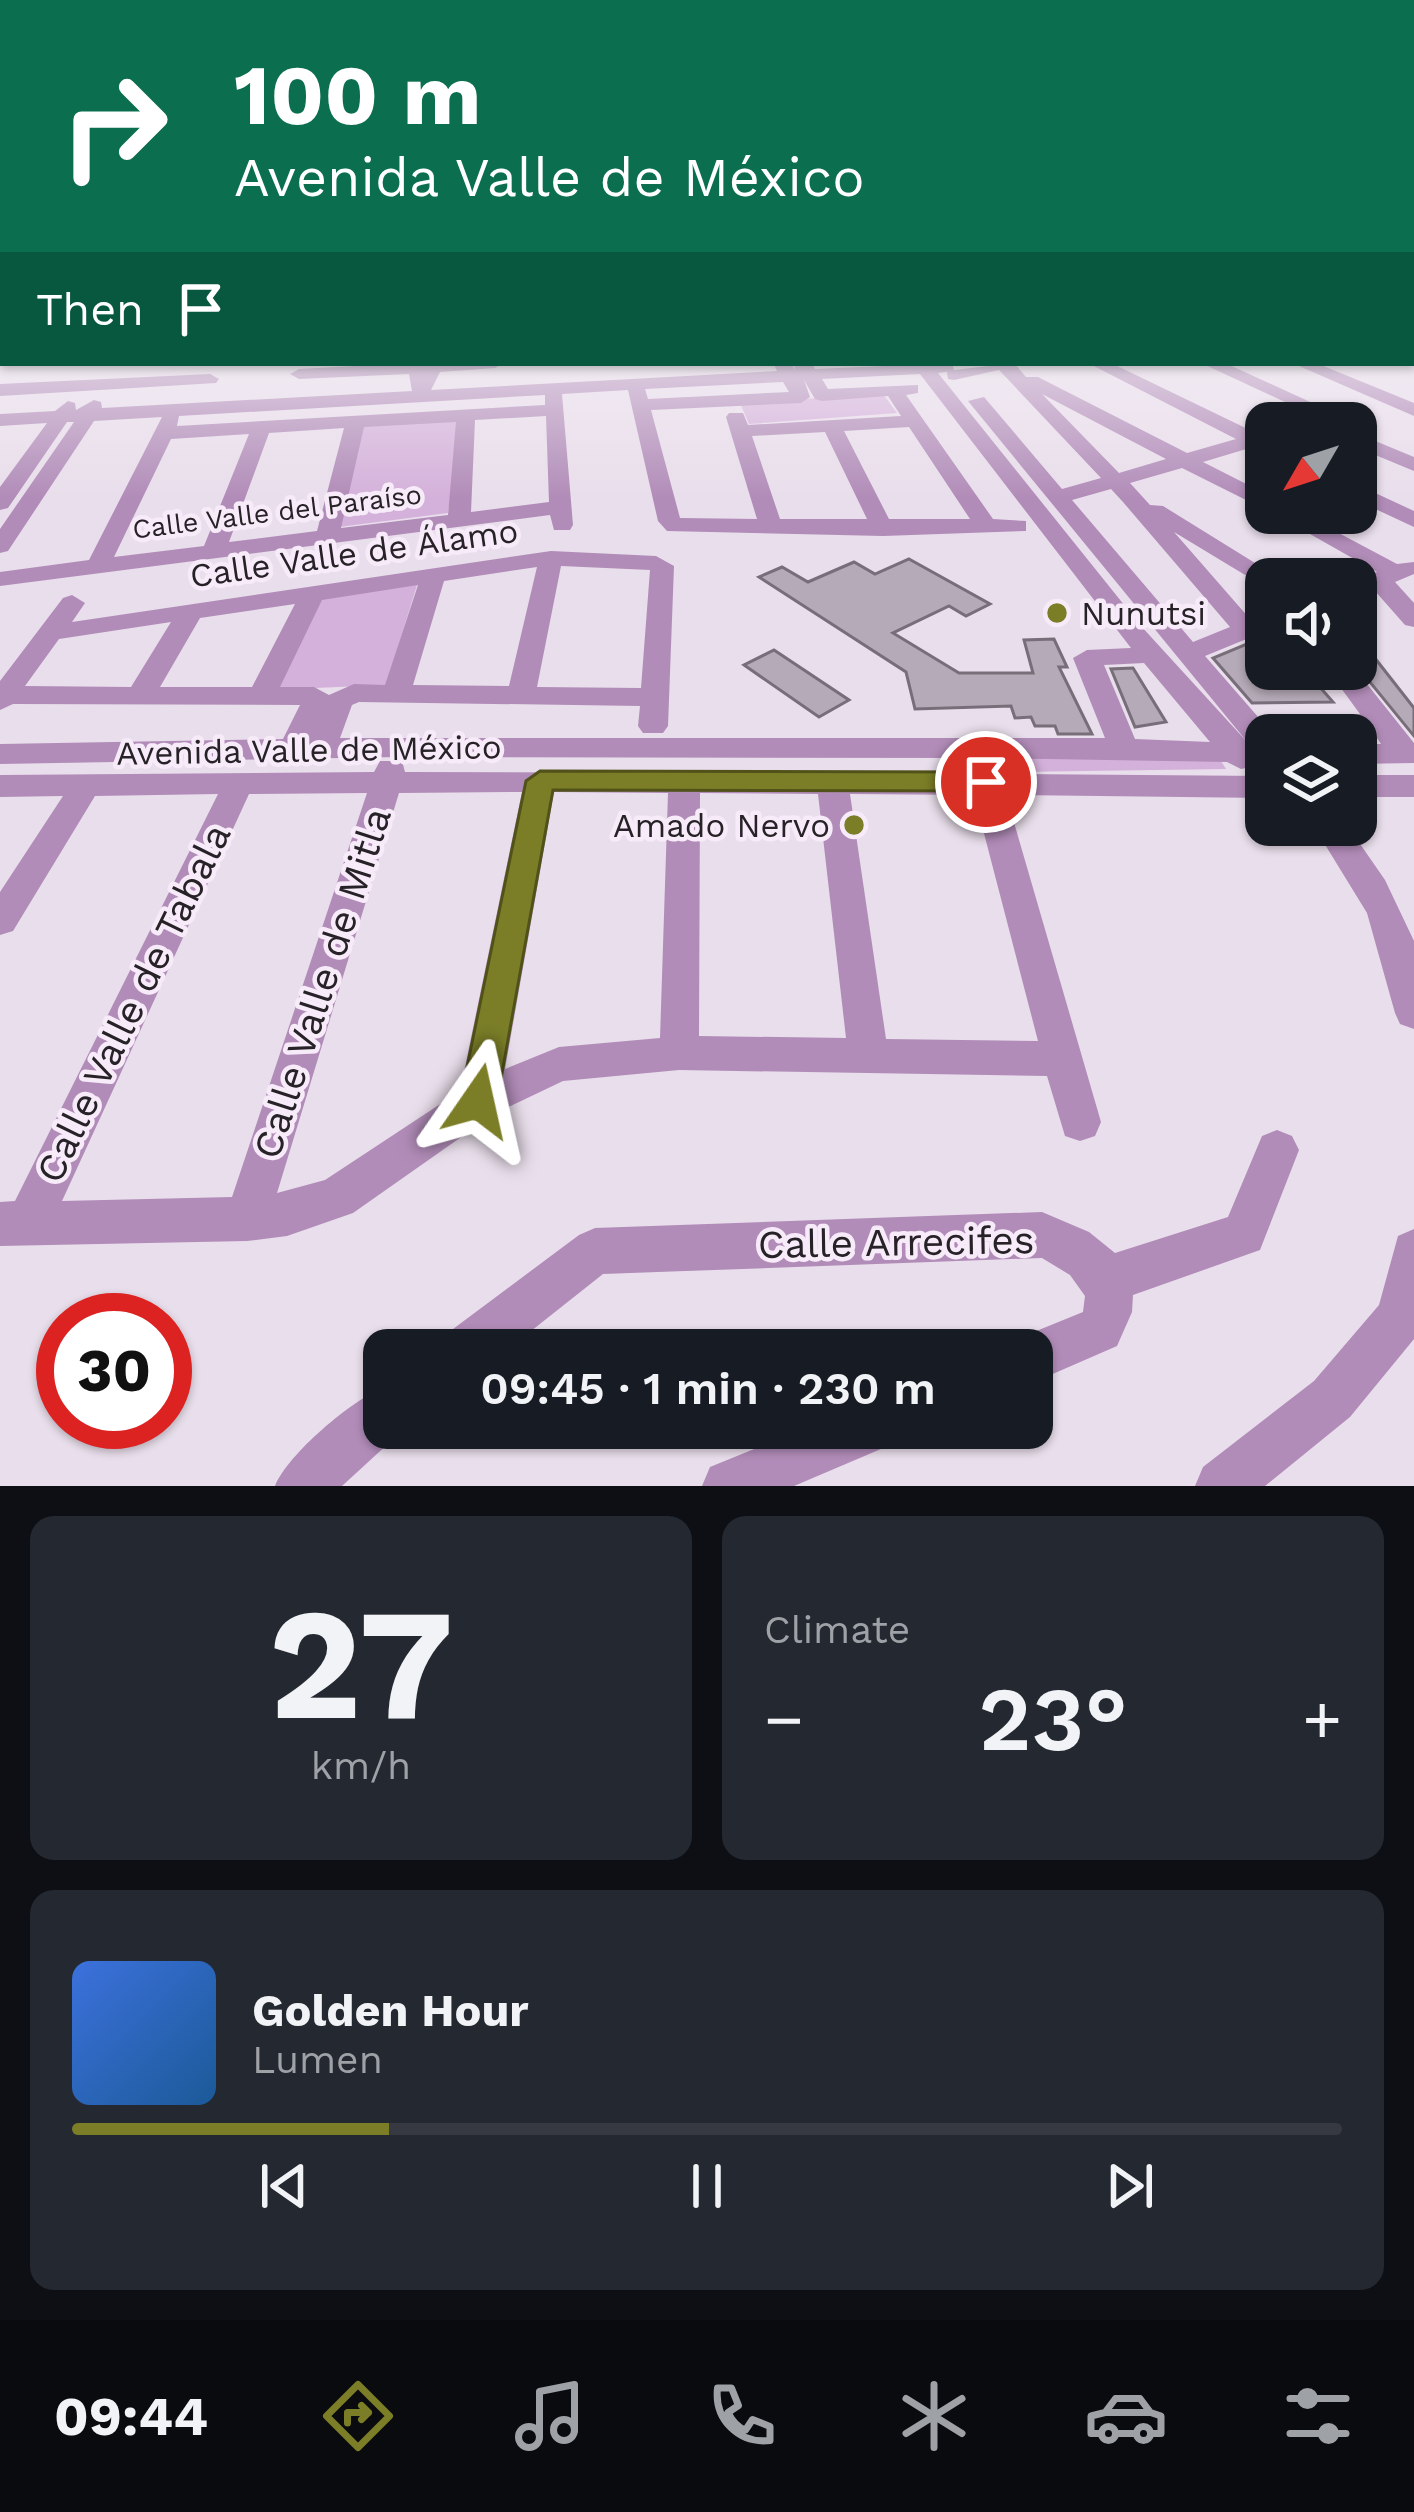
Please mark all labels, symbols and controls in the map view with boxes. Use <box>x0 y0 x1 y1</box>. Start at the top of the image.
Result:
text: 100 m <box>234 46 481 144</box>
icon: right <box>36 48 192 204</box>
text: Avenida Valle de México <box>234 146 865 209</box>
icon: arrive <box>168 276 234 342</box>
text: Then <box>36 283 144 336</box>
north arrow <box>1245 402 1377 534</box>
map controls <box>1245 402 1377 846</box>
street label: Calle Valle del Paraíso <box>131 478 423 546</box>
street label: Calle Valle de Álamo <box>188 511 520 595</box>
button: sound <box>1245 558 1377 690</box>
place label: Nunutsi <box>1081 594 1206 633</box>
marker: Nunutsi <box>1044 600 1070 626</box>
button: layers <box>1245 714 1377 846</box>
street label: Avenida Valle de México <box>116 727 502 773</box>
pin <box>935 731 1037 833</box>
icon: arrive <box>953 749 1019 815</box>
street label: Calle Valle de Mitla <box>244 802 400 1164</box>
place label: Amado Nervo <box>613 806 830 845</box>
marker: Amado Nervo <box>841 812 867 838</box>
street label: Calle Valle de Tabala <box>27 816 239 1190</box>
position arrow <box>415 1038 541 1164</box>
street label: Calle Arrecifes <box>757 1217 1035 1267</box>
speed limit sign: 30 <box>36 1293 192 1449</box>
text: 09:45 · 1 min · 230 m <box>480 1362 936 1415</box>
text: 27 <box>269 1573 454 1756</box>
text: Climate <box>764 1607 910 1652</box>
text: 23° <box>978 1666 1128 1772</box>
text: − <box>764 1681 804 1758</box>
text: + <box>1302 1681 1342 1758</box>
text: km/h <box>311 1743 411 1788</box>
text: Golden Hour <box>252 1984 529 2037</box>
text: Lumen <box>252 2037 383 2082</box>
icon: previous <box>251 2153 317 2219</box>
icon: pause <box>674 2153 740 2219</box>
icon: next <box>1097 2153 1163 2219</box>
icon: directions <box>316 2374 400 2458</box>
icon: music <box>508 2374 592 2458</box>
icon: phone <box>700 2374 784 2458</box>
icon: climate <box>892 2374 976 2458</box>
icon: car <box>1084 2374 1168 2458</box>
icon: filters <box>1276 2374 1360 2458</box>
text: 09:44 <box>54 2385 208 2448</box>

